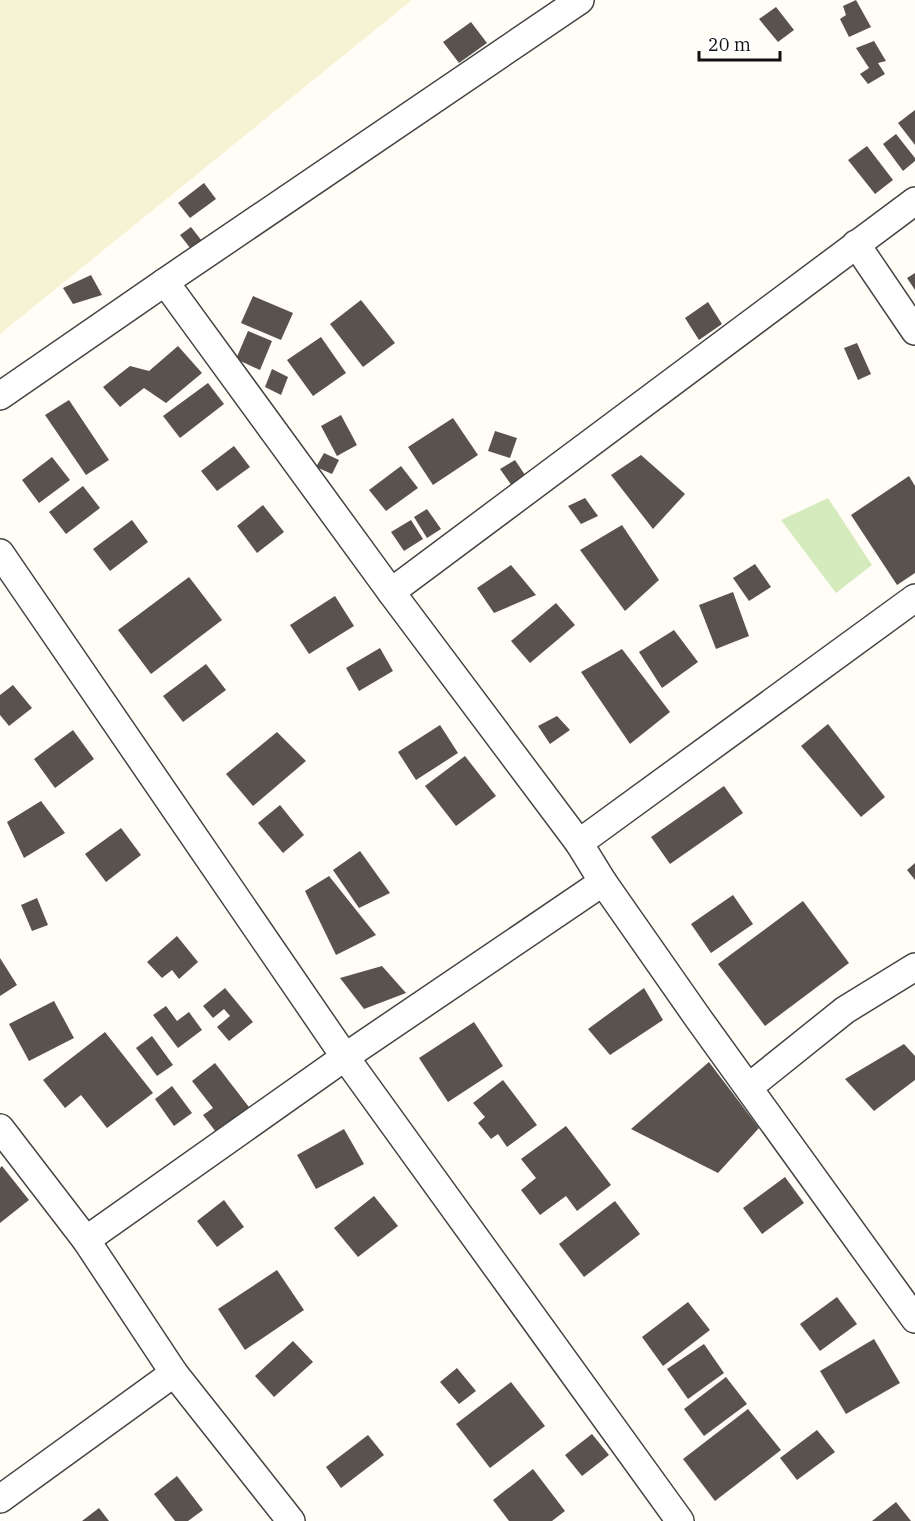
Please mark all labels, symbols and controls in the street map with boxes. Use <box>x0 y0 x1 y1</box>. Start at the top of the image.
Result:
scale bar <box>699 24 780 62</box>
text: 20 m <box>708 33 751 56</box>

